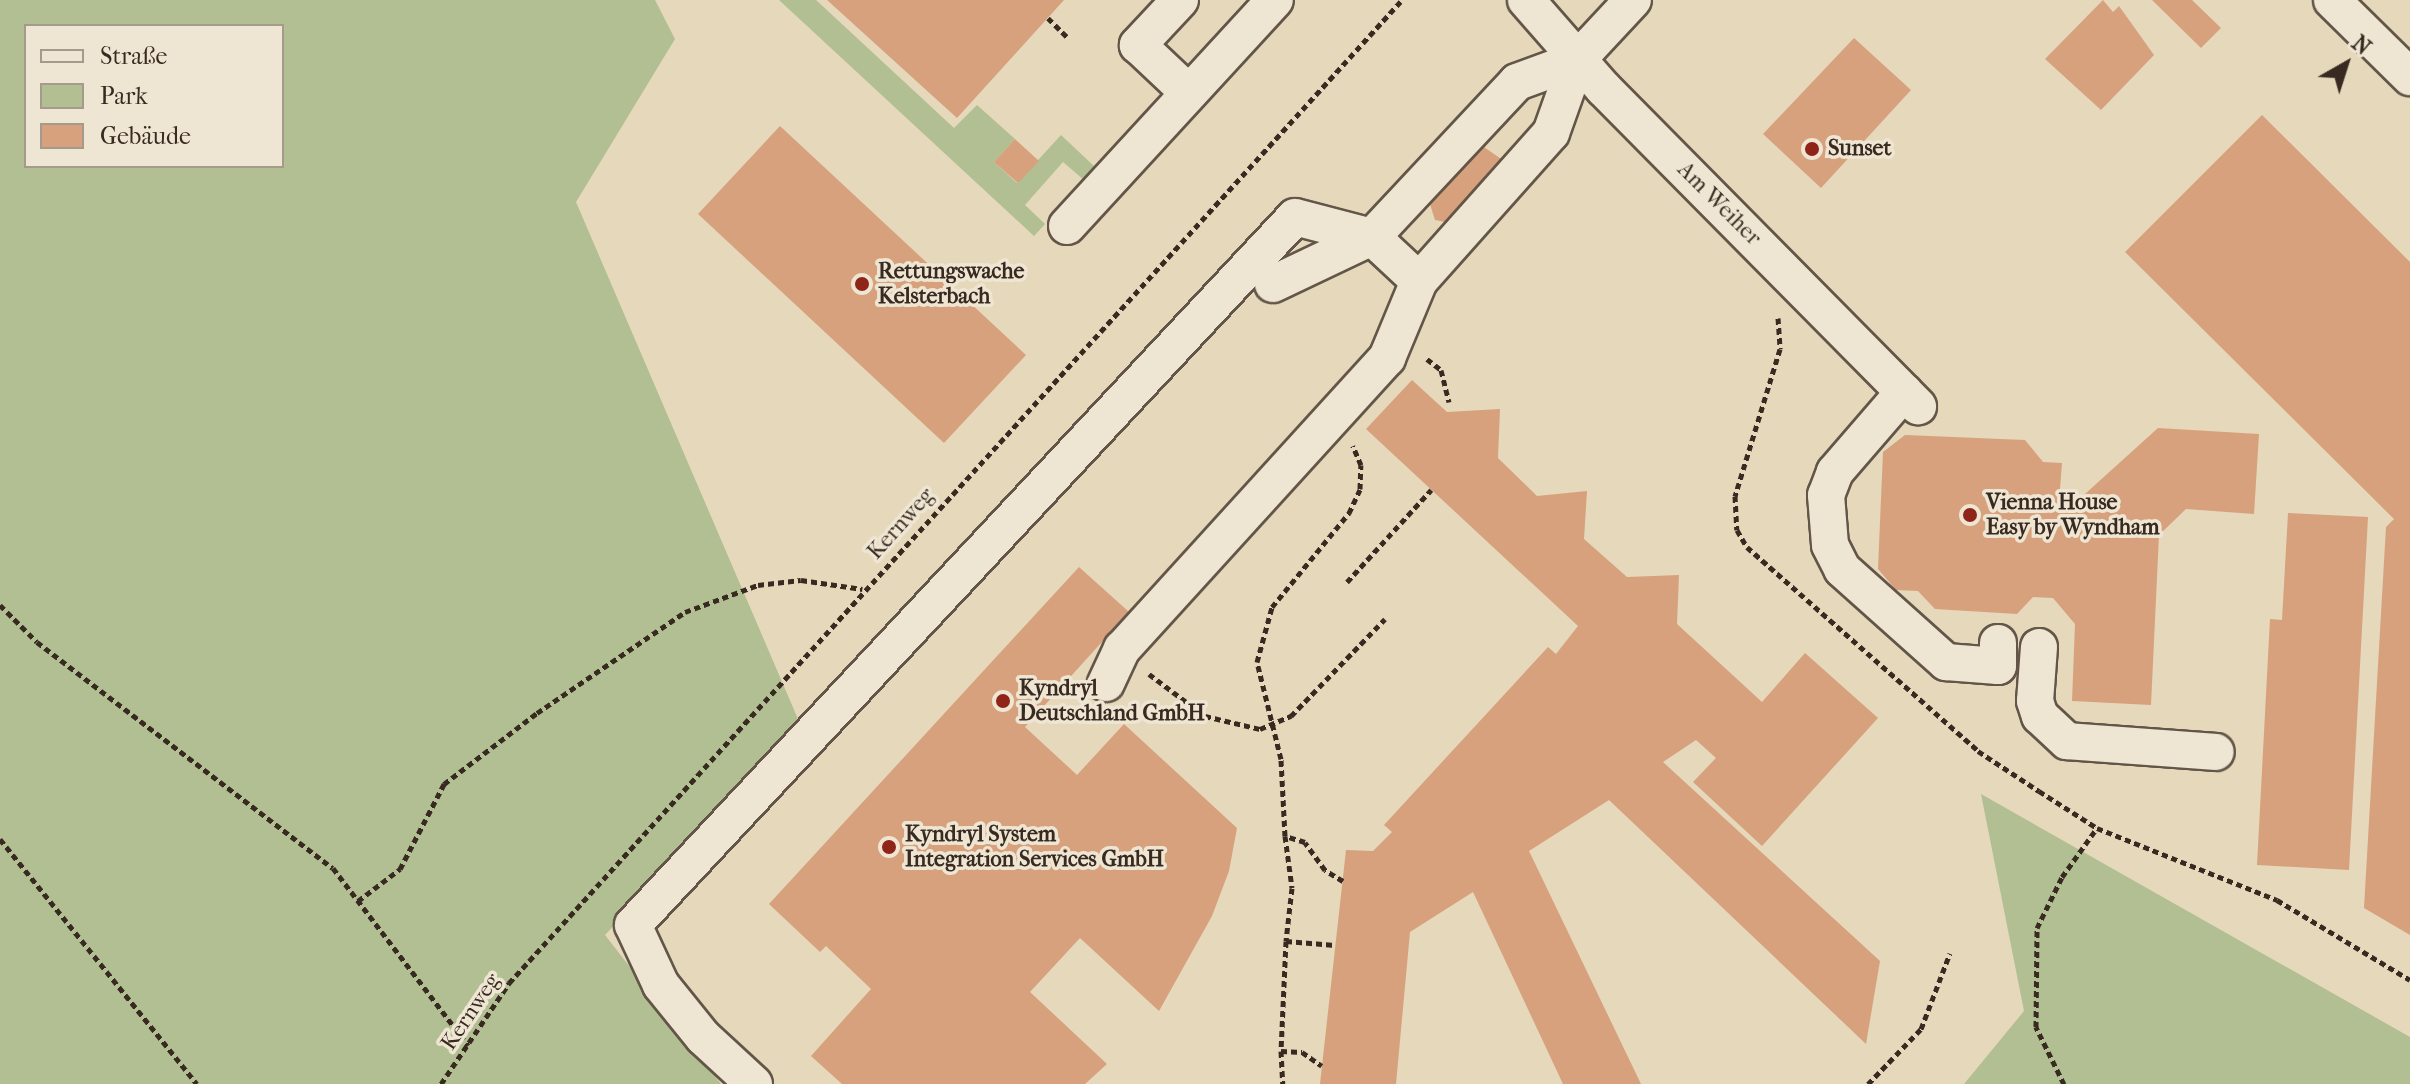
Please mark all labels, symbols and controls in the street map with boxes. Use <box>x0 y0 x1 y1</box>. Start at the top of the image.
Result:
legend <box>24 24 284 168</box>
north arrow <box>2306 24 2386 104</box>
text: N <box>2346 30 2376 61</box>
text: Straße <box>100 42 167 70</box>
text: Park <box>100 82 148 110</box>
text: Gebäude <box>100 122 191 150</box>
place label: Sunset <box>1828 136 1891 162</box>
marker: Sunset <box>1803 140 1821 158</box>
street label: Am Weiher <box>1672 157 1766 251</box>
place label: Rettungswache Kelsterbach <box>878 258 1024 310</box>
marker: Rettungswache Kelsterbach <box>853 275 871 293</box>
street label: Kernweg <box>862 483 940 565</box>
place label: Vienna House Easy by Wyndham <box>1986 489 2160 540</box>
marker: Vienna House Easy by Wyndham <box>1961 506 1979 524</box>
place label: Kyndryl Deutschland GmbH <box>1019 675 1205 726</box>
marker: Kyndryl Deutschland GmbH <box>994 692 1012 710</box>
place label: Kyndryl System Integration Services GmbH <box>905 821 1164 872</box>
marker: Kyndryl System Integration Services GmbH <box>880 838 898 856</box>
street label: Kernweg <box>436 969 506 1055</box>

